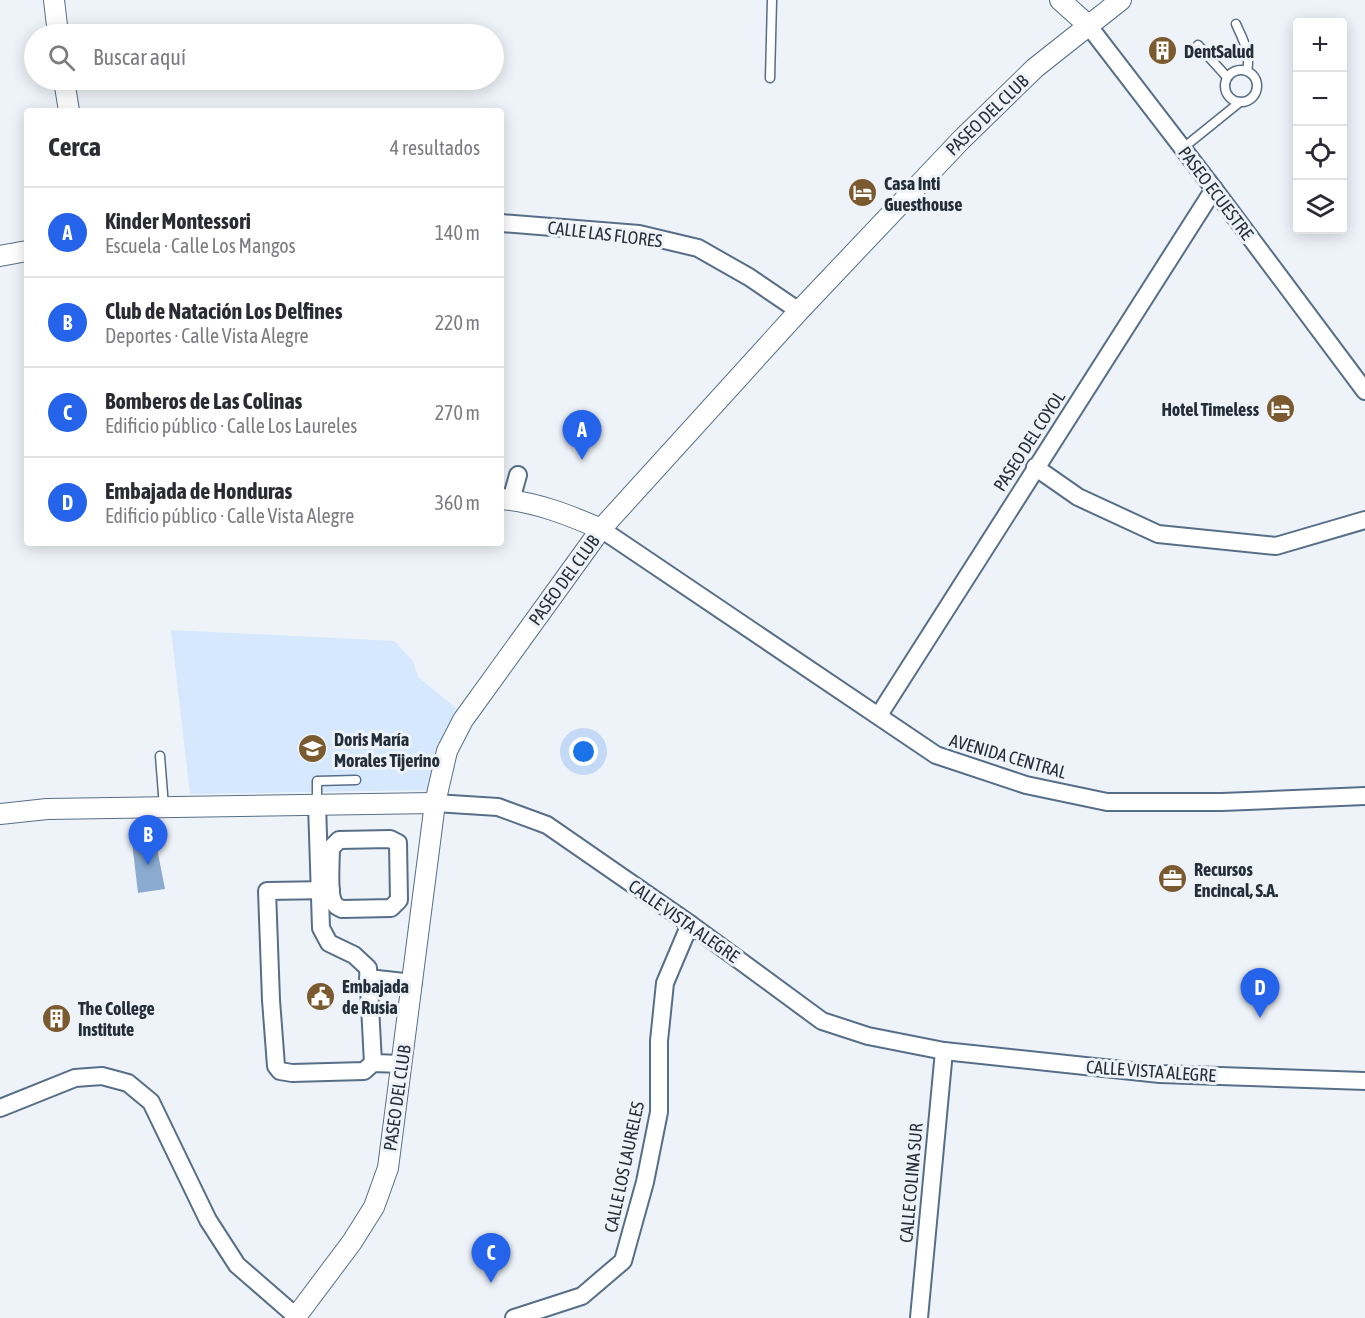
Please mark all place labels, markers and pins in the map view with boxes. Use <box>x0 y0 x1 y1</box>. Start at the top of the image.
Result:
building icon: DentSalud <box>1147 35 1179 67</box>
place label: DentSalud <box>1184 41 1254 62</box>
place label: Casa Inti Guesthouse <box>884 173 962 215</box>
hotel icon: Casa Inti Guesthouse <box>847 177 879 209</box>
hotel icon: Hotel Timeless <box>1264 393 1296 425</box>
place label: Hotel Timeless <box>1161 399 1260 420</box>
pin: A <box>562 410 602 460</box>
place label: Doris María Morales Tijerino <box>334 729 440 771</box>
school or university icon: Doris María Morales Tijerino <box>297 733 329 765</box>
pin: B <box>128 816 168 865</box>
place label: Recursos Encincal, S.A. <box>1194 859 1278 901</box>
office icon: Recursos Encincal, S.A. <box>1157 863 1189 895</box>
pin: D <box>1240 968 1280 1018</box>
place label: Embajada de Rusia <box>342 976 409 1018</box>
public building icon: Embajada de Rusia <box>305 980 337 1012</box>
place label: The College Institute <box>78 998 155 1040</box>
building icon: The College Institute <box>41 1002 73 1034</box>
pin: C <box>472 1234 510 1283</box>

